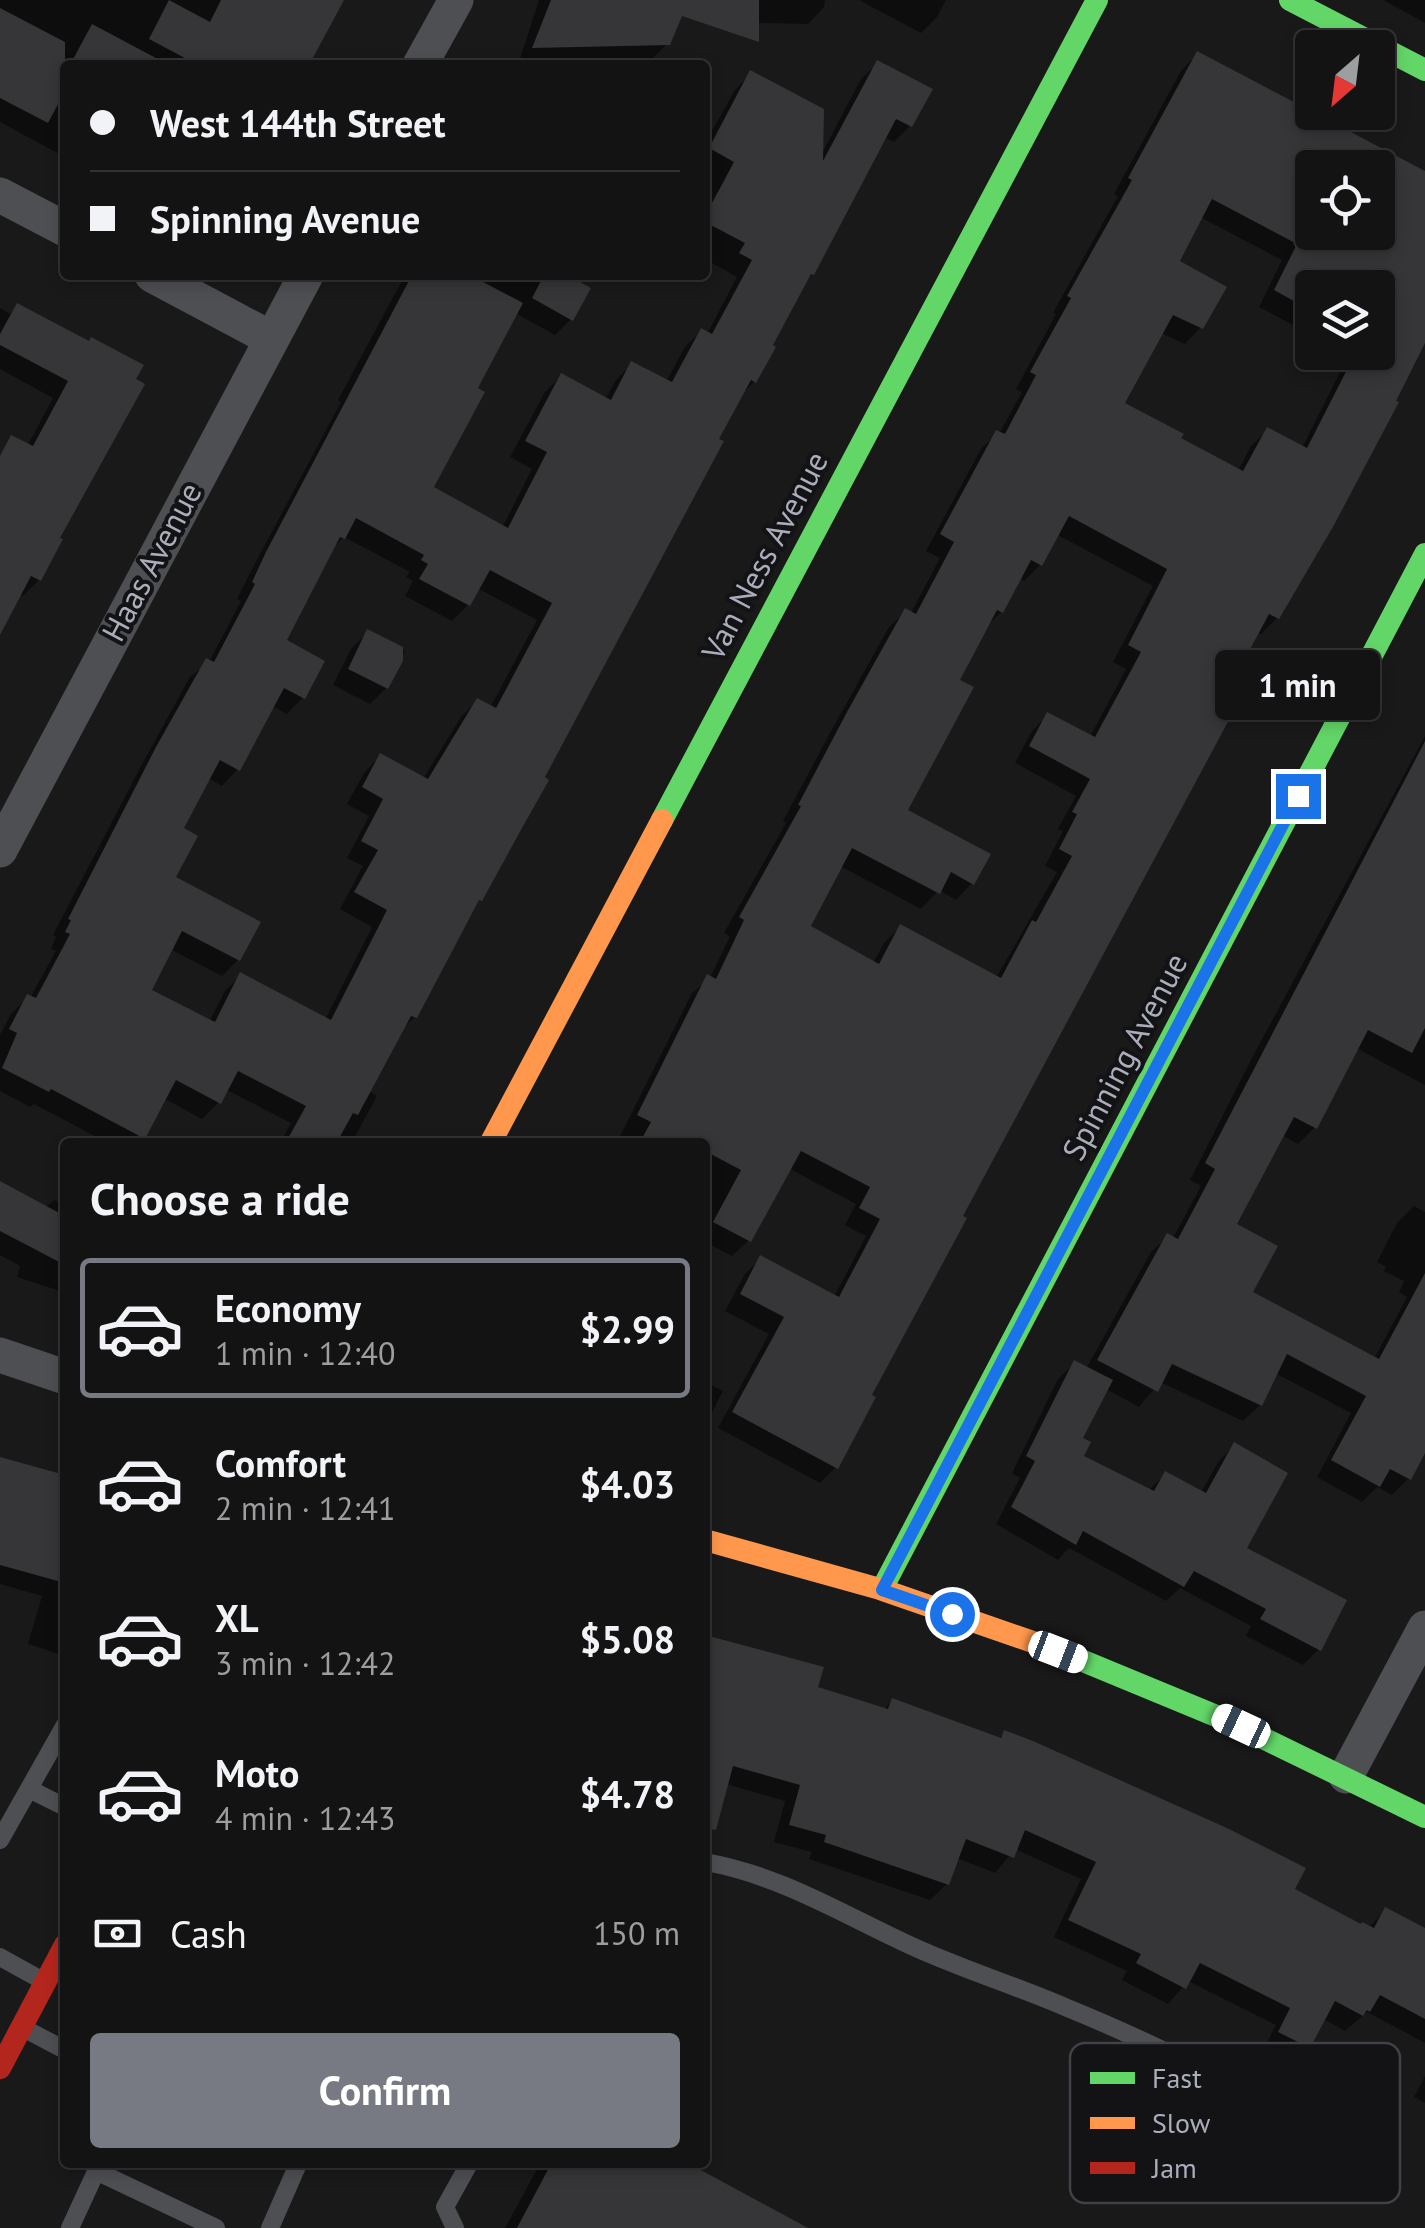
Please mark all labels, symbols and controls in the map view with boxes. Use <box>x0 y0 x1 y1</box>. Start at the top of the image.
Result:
north arrow <box>1295 30 1395 130</box>
map controls <box>1295 30 1395 370</box>
text: West 144th Street <box>150 98 446 147</box>
button: locate <box>1295 150 1395 250</box>
text: Spinning Avenue <box>150 194 420 243</box>
button: layers <box>1295 270 1395 370</box>
street label: Van Ness Avenue <box>691 444 837 668</box>
street label: Haas Avenue <box>92 475 211 648</box>
callout: 1 min <box>1216 651 1380 721</box>
text: 1 min <box>1258 664 1337 706</box>
route end <box>1276 774 1321 819</box>
street label: Spinning Avenue <box>1052 946 1196 1167</box>
text: Choose a ride <box>90 1169 350 1227</box>
icon: car <box>95 1283 185 1373</box>
text: Economy <box>215 1283 361 1332</box>
text: $2.99 <box>579 1304 675 1353</box>
text: 1 min · 12:40 <box>215 1332 395 1374</box>
icon: car <box>95 1438 185 1528</box>
text: Comfort <box>215 1438 346 1487</box>
text: $4.03 <box>579 1459 675 1508</box>
text: 2 min · 12:41 <box>215 1487 395 1529</box>
route start <box>930 1592 975 1637</box>
icon: car <box>95 1593 185 1683</box>
text: XL <box>215 1593 259 1642</box>
text: $5.08 <box>579 1614 675 1663</box>
car <box>1025 1627 1091 1677</box>
text: 3 min · 12:42 <box>215 1642 395 1684</box>
car <box>1207 1700 1275 1752</box>
icon: car <box>95 1748 185 1838</box>
text: Moto <box>215 1748 299 1797</box>
text: $4.78 <box>579 1769 675 1818</box>
text: 4 min · 12:43 <box>215 1797 395 1839</box>
icon: cash <box>90 1906 145 1961</box>
text: Cash <box>170 1909 247 1958</box>
text: 150 m <box>593 1912 680 1954</box>
button: Confirm <box>90 2033 680 2148</box>
legend <box>1070 2043 1400 2203</box>
text: Fast <box>1152 2059 1202 2096</box>
text: Slow <box>1152 2104 1211 2141</box>
text: Jam <box>1151 2149 1197 2186</box>

